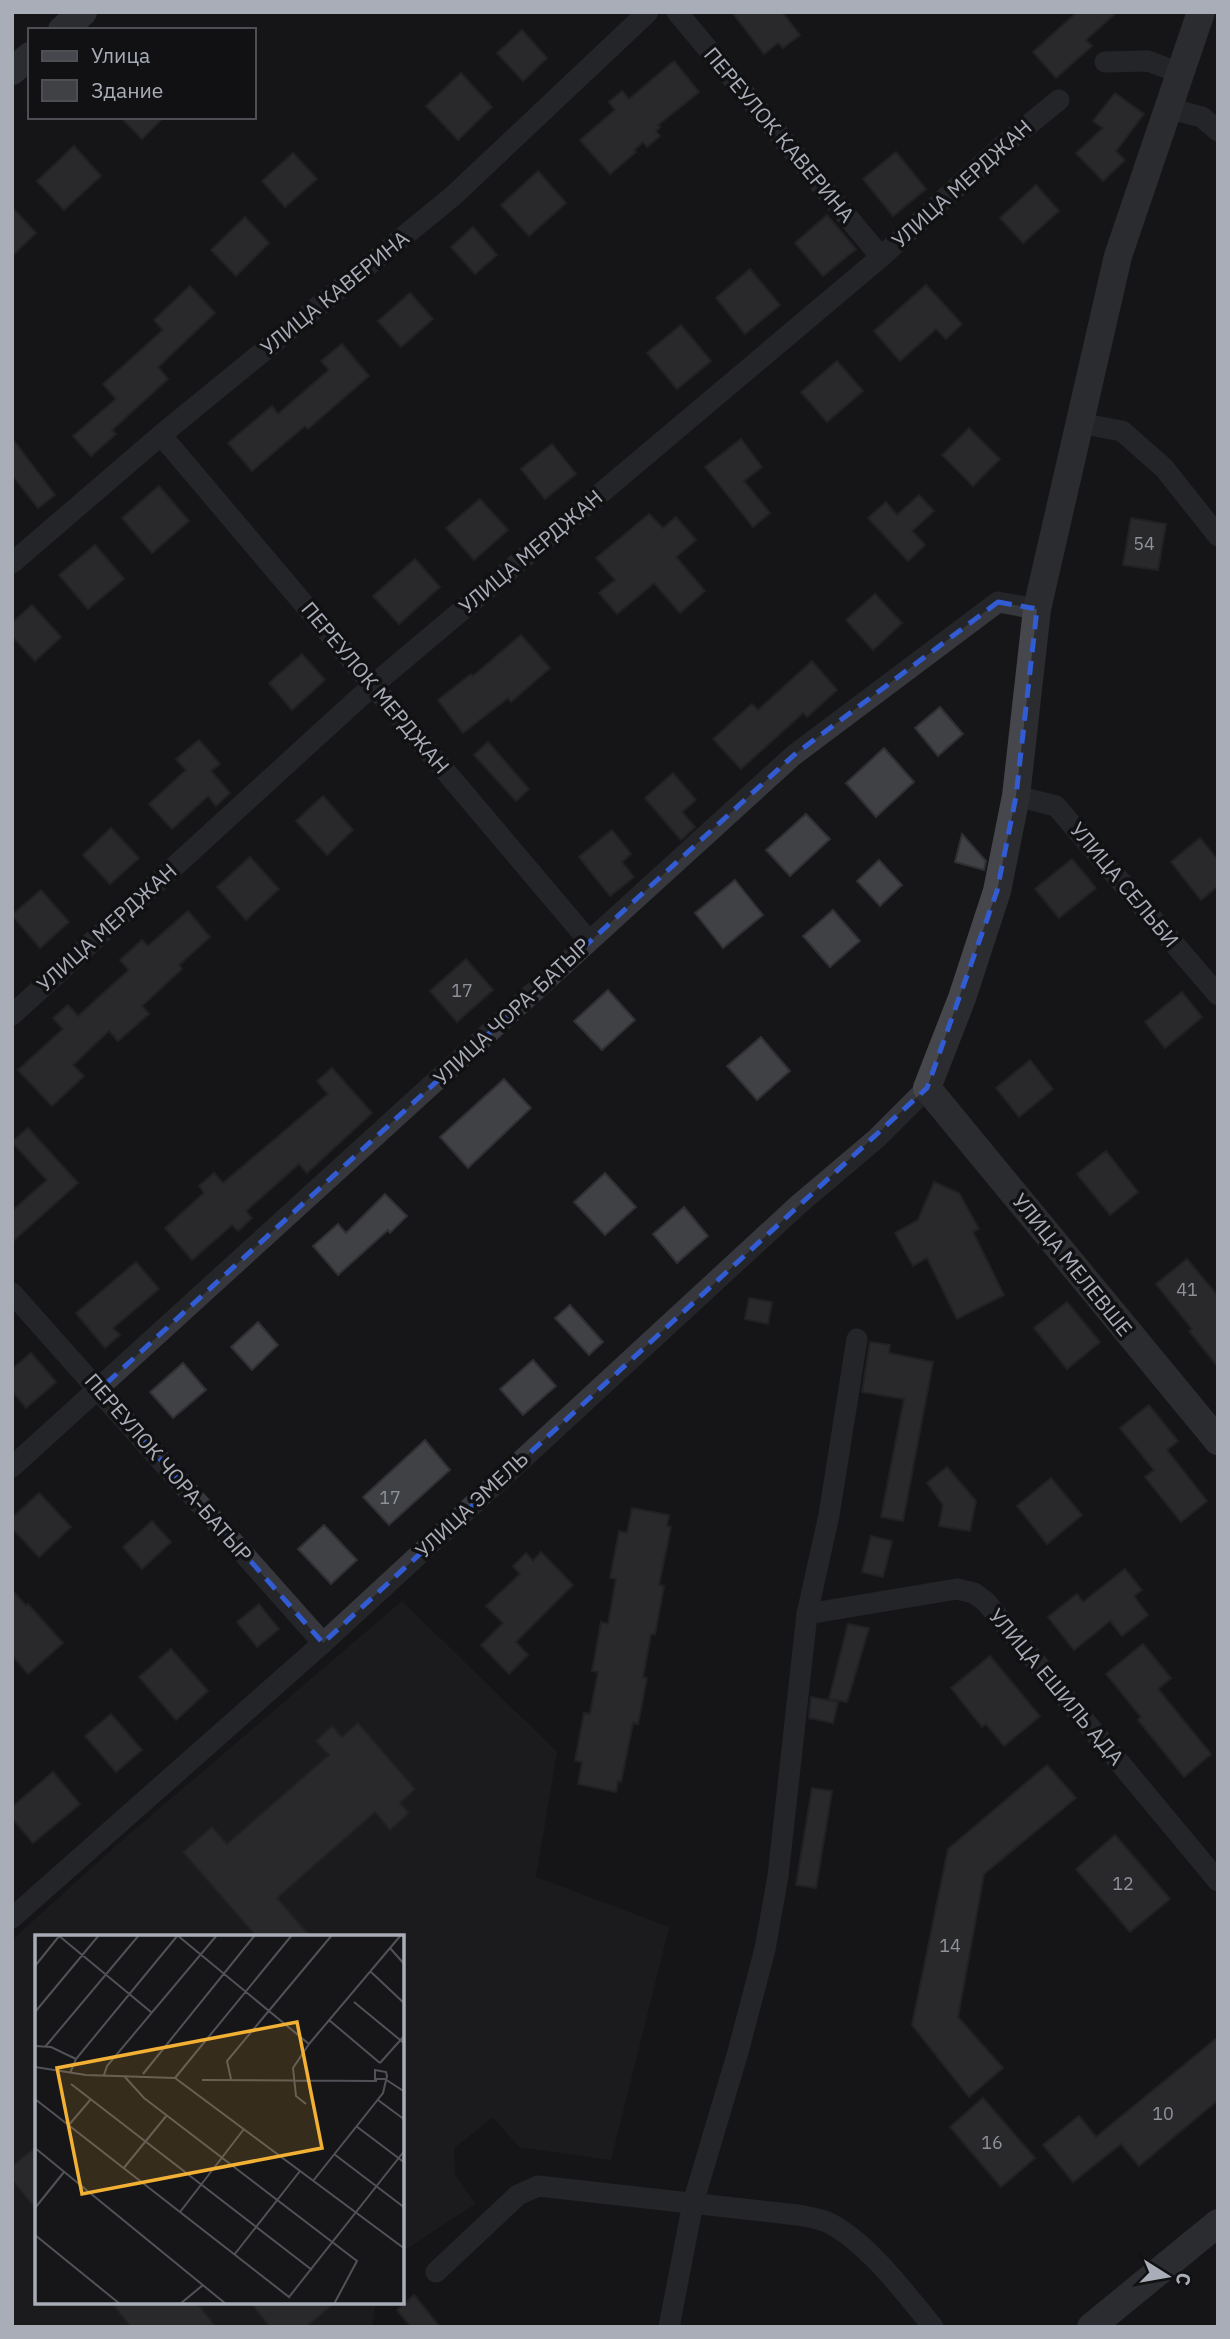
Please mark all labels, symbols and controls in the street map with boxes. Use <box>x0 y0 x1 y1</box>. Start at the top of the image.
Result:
legend <box>28 28 256 119</box>
text: Улица <box>91 41 150 69</box>
street label: ПЕРЕУЛОК КАВЕРИНА <box>698 41 861 228</box>
text: Здание <box>91 76 163 104</box>
street label: УЛИЦА МЕРДЖАН <box>885 113 1037 254</box>
street label: УЛИЦА КАВЕРИНА <box>254 224 415 361</box>
street label: УЛИЦА МЕРДЖАН <box>453 483 608 620</box>
house number: 54 <box>1133 532 1155 555</box>
street label: ПЕРЕУЛОК МЕРДЖАН <box>295 595 456 779</box>
street label: УЛИЦА СЕЛЬБИ <box>1064 816 1185 953</box>
street label: УЛИЦА МЕРДЖАН <box>30 857 182 998</box>
street label: УЛИЦА ЧОРА-БАТЫР <box>427 931 596 1091</box>
house number: 17 <box>451 979 473 1002</box>
street label: УЛИЦА МЕЛЕВШЕ <box>1006 1187 1139 1342</box>
house number: 41 <box>1176 1278 1198 1301</box>
street label: ПЕРЕУЛОК ЧОРА-БАТЫР <box>79 1367 258 1568</box>
street label: УЛИЦА ЭМЕЛЬ <box>409 1445 534 1564</box>
house number: 17 <box>379 1486 401 1509</box>
street label: УЛИЦА ЕШИЛЬ АДА <box>983 1602 1131 1771</box>
house number: 12 <box>1112 1872 1134 1895</box>
house number: 14 <box>939 1934 961 1957</box>
inset map <box>35 1935 404 2304</box>
house number: 10 <box>1152 2102 1174 2125</box>
house number: 16 <box>981 2131 1003 2154</box>
north arrow <box>1132 2241 1202 2311</box>
text: С <box>1171 2271 1197 2288</box>

